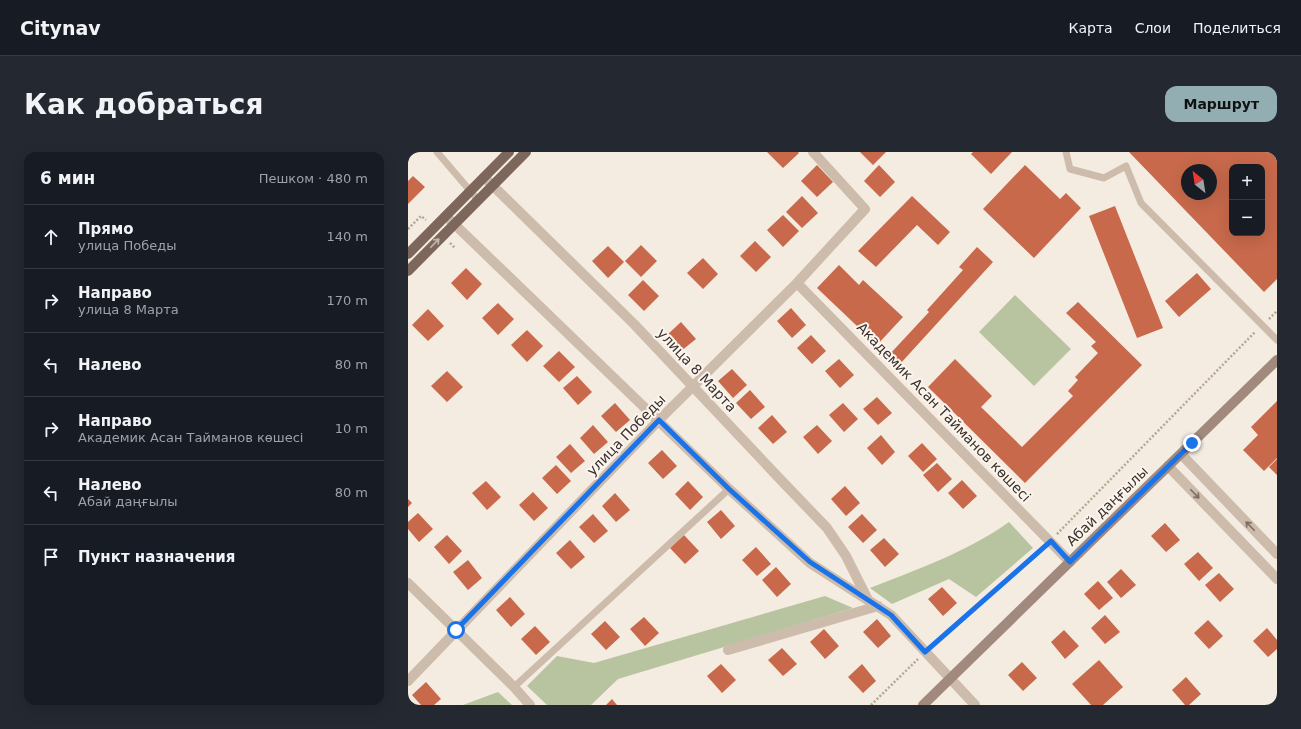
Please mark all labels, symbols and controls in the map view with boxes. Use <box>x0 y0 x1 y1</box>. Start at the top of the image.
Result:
text: Citynav <box>20 17 101 39</box>
text: Карта <box>1069 20 1113 36</box>
text: Слои <box>1135 20 1171 36</box>
text: Поделиться <box>1193 20 1281 36</box>
button: Маршрут <box>1165 86 1277 122</box>
text: Как добраться <box>24 88 263 121</box>
north arrow <box>1181 164 1217 200</box>
map controls <box>1229 164 1265 236</box>
button: + <box>1229 164 1265 200</box>
text: 6 мин <box>40 168 95 188</box>
text: Пешком · 480 m <box>259 171 368 186</box>
button: − <box>1229 200 1265 236</box>
text: Прямо <box>78 220 134 238</box>
icon: ahead <box>40 226 62 248</box>
text: 140 m <box>326 229 368 244</box>
text: улица Победы <box>78 238 176 253</box>
one-way arrow <box>430 238 440 248</box>
text: Направо <box>78 284 152 302</box>
icon: right <box>40 290 62 312</box>
text: 170 m <box>326 293 368 308</box>
text: улица 8 Марта <box>78 302 179 317</box>
street label: Академик Асан Тайманов көшесі <box>854 319 1034 505</box>
street label: улица 8 Марта <box>654 325 740 415</box>
icon: left <box>40 354 62 376</box>
text: Налево <box>78 356 142 374</box>
text: 80 m <box>335 357 368 372</box>
street label: улица Победы <box>583 391 669 479</box>
text: Направо <box>78 412 152 430</box>
icon: right <box>40 418 62 440</box>
text: 10 m <box>335 421 368 436</box>
text: Академик Асан Тайманов көшесі <box>78 430 303 445</box>
route end <box>1183 434 1201 452</box>
street label: Абай даңғылы <box>1063 463 1151 549</box>
text: Налево <box>78 476 142 494</box>
icon: left <box>40 482 62 504</box>
text: 80 m <box>335 485 368 500</box>
one-way arrow <box>1190 489 1200 499</box>
text: Абай даңғылы <box>78 494 178 509</box>
one-way arrow <box>1245 521 1255 531</box>
icon: arrive <box>40 546 62 568</box>
text: Пункт назначения <box>78 548 235 566</box>
route start <box>447 621 465 639</box>

